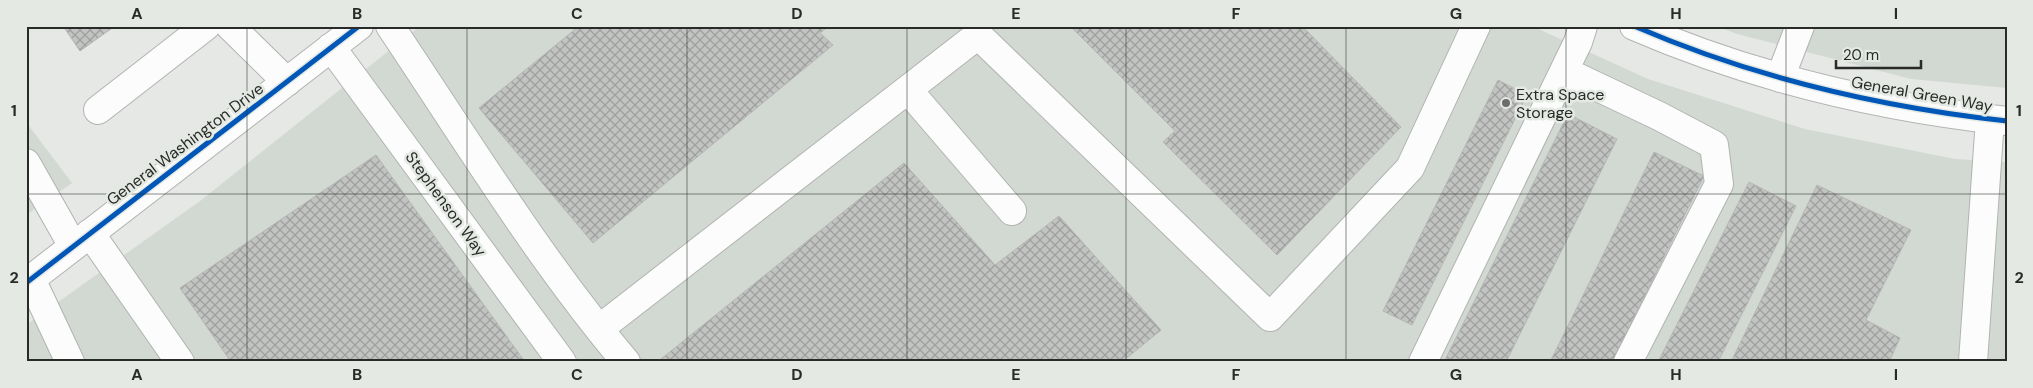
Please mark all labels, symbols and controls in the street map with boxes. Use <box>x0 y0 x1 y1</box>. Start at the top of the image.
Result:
text: A <box>131 3 143 24</box>
text: B <box>352 3 362 24</box>
text: C <box>571 3 583 24</box>
text: D <box>791 3 803 24</box>
text: E <box>1011 3 1021 24</box>
text: F <box>1232 3 1241 24</box>
text: G <box>1450 3 1462 24</box>
text: H <box>1670 3 1682 24</box>
text: I <box>1894 3 1898 24</box>
scale bar <box>1836 38 1920 70</box>
text: 20 m <box>1843 45 1879 65</box>
street label: General Green Way <box>1850 71 1995 117</box>
street label: General Washington Drive <box>102 78 268 210</box>
place label: Extra Space Storage <box>1516 84 1604 123</box>
marker: Extra Space Storage <box>1500 97 1512 109</box>
text: 1 <box>11 100 17 121</box>
text: 1 <box>2016 100 2022 121</box>
street label: Stephenson Way <box>401 147 491 261</box>
text: 2 <box>9 267 19 288</box>
text: 2 <box>2014 267 2024 288</box>
text: A <box>131 364 143 385</box>
text: B <box>352 364 362 385</box>
text: C <box>571 364 583 385</box>
text: D <box>791 364 803 385</box>
text: E <box>1011 364 1021 385</box>
text: F <box>1232 364 1241 385</box>
text: G <box>1450 364 1462 385</box>
text: H <box>1670 364 1682 385</box>
text: I <box>1894 364 1898 385</box>

